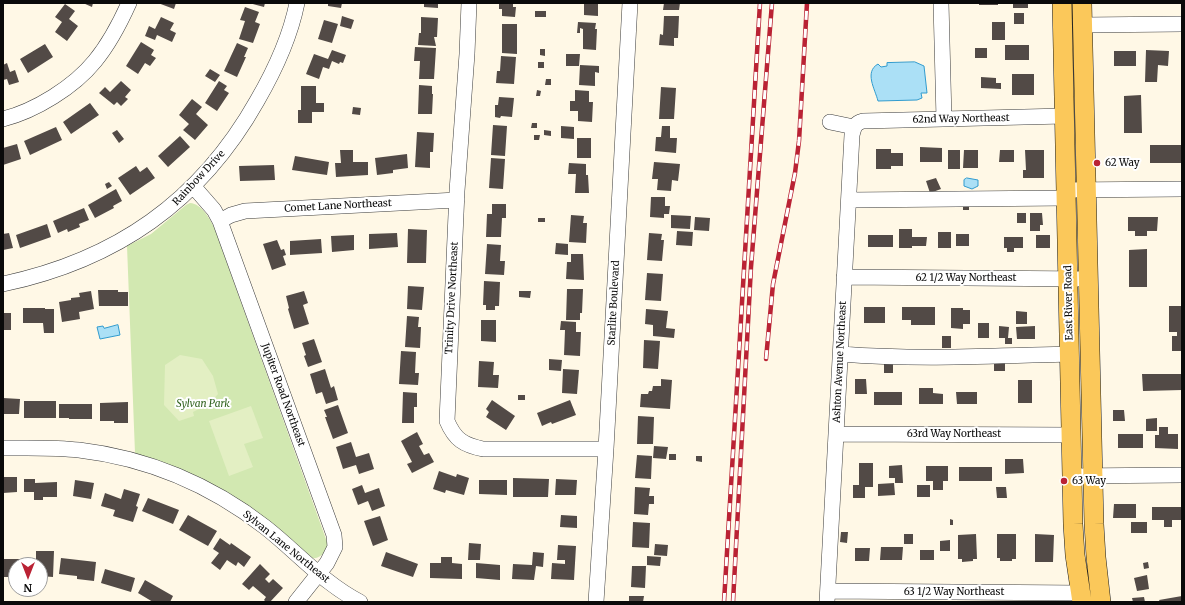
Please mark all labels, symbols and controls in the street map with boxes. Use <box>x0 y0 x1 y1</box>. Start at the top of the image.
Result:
street label: 62nd Way Northeast <box>912 112 1010 126</box>
street label: Rainbow Drive <box>170 148 228 208</box>
place label: 62 Way <box>1105 157 1140 169</box>
marker: 62 Way <box>1092 158 1102 168</box>
street label: Comet Lane Northeast <box>284 197 392 215</box>
street label: Trinity Drive Northeast <box>443 241 461 355</box>
street label: Starlite Boulevard <box>606 260 622 346</box>
street label: East River Road <box>1062 265 1076 341</box>
street label: 62 1/2 Way Northeast <box>915 272 1017 284</box>
street label: Ashton Avenue Northeast <box>831 301 849 423</box>
street label: Jupiter Road Northeast <box>259 342 307 448</box>
park label: Sylvan Park <box>176 398 230 410</box>
street label: 63rd Way Northeast <box>907 428 1001 440</box>
place label: 63 Way <box>1072 475 1106 487</box>
marker: 63 Way <box>1059 476 1069 486</box>
street label: Sylvan Lane Northeast <box>240 508 332 586</box>
north arrow <box>8 557 48 597</box>
text: N <box>24 581 32 595</box>
street label: 63 1/2 Way Northeast <box>904 586 1004 598</box>

